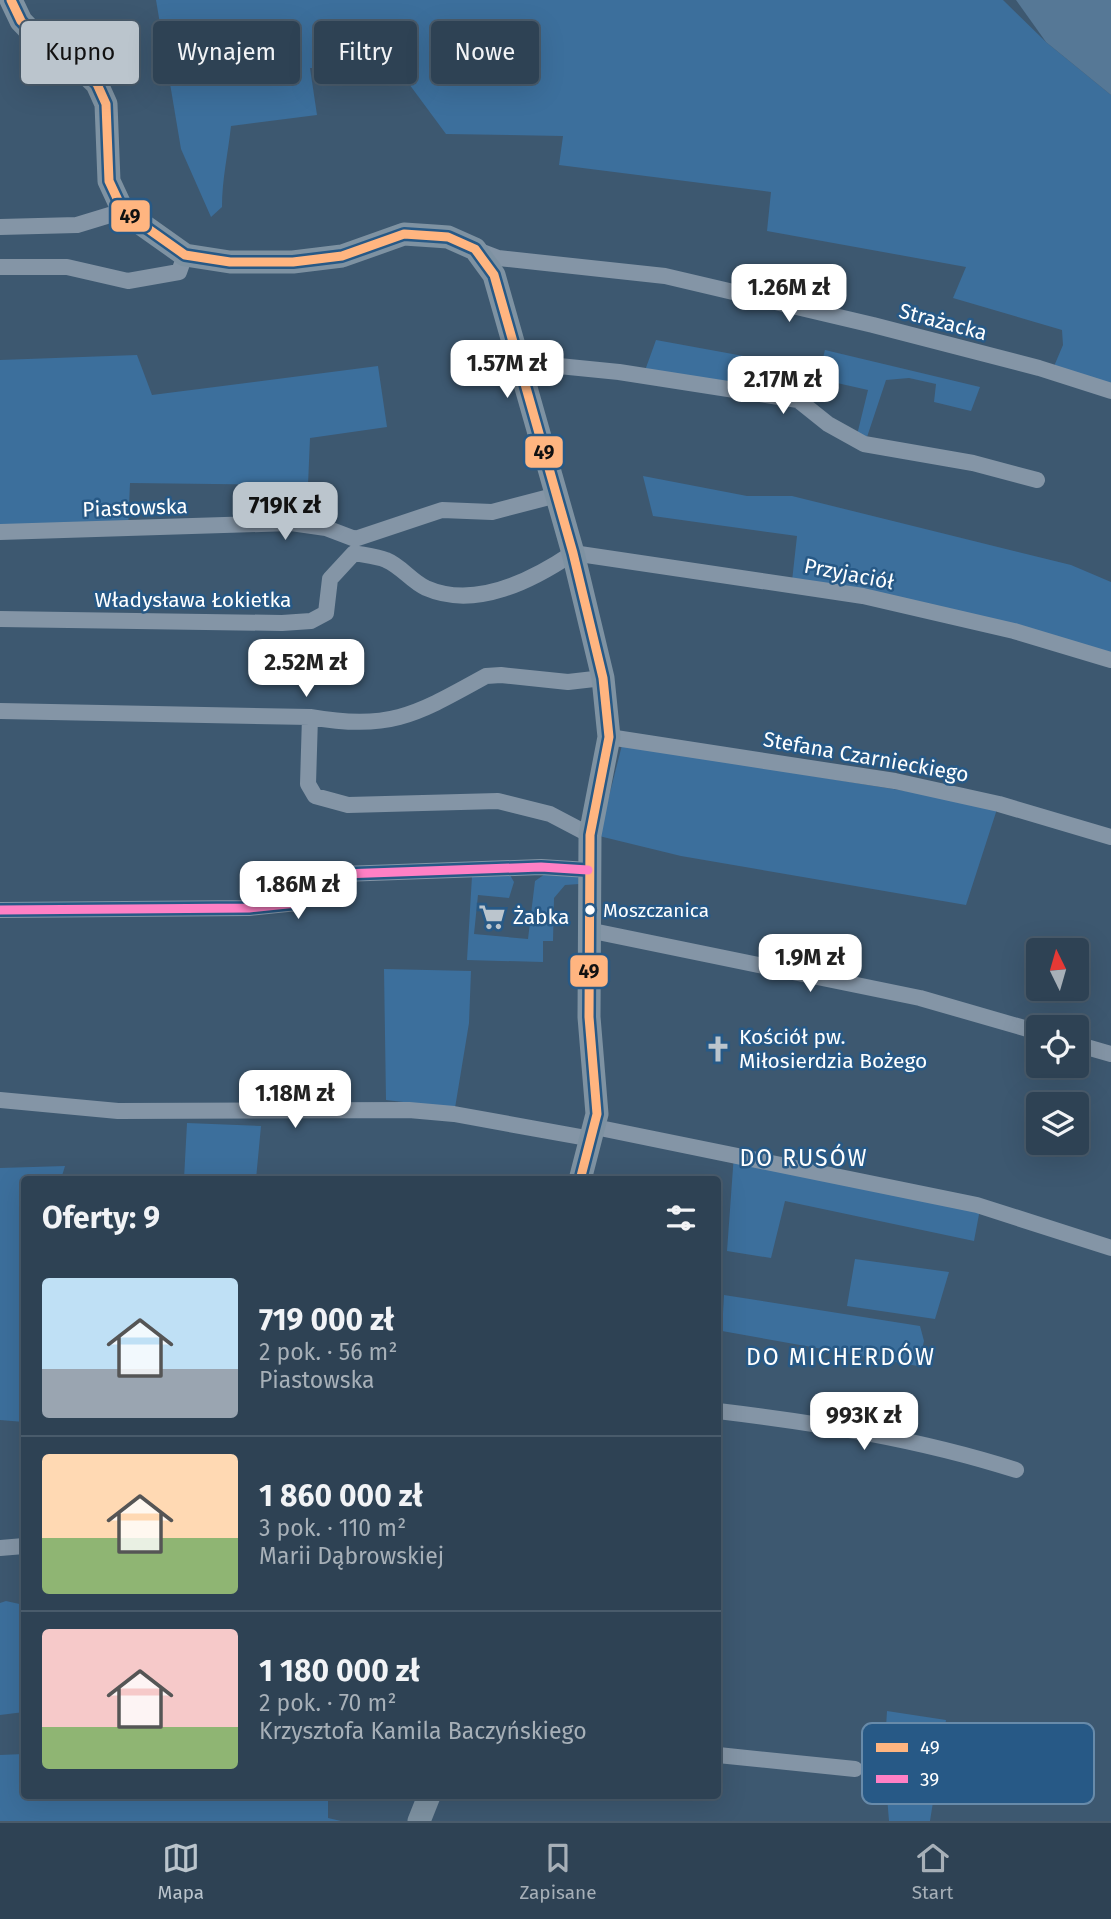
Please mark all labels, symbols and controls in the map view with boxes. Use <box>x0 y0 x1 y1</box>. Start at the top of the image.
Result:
chip: Kupno <box>21 21 139 84</box>
chip: Wynajem <box>153 21 300 84</box>
chip: Filtry <box>314 21 417 84</box>
chip: Nowe <box>431 21 539 84</box>
line badge: 49 <box>110 199 151 233</box>
text: 49 <box>120 205 141 228</box>
pin: 1.26M zł <box>717 264 861 324</box>
text: 1.26M zł <box>747 273 831 301</box>
street label: Strażacka <box>896 298 990 346</box>
pin: 1.57M zł <box>435 340 579 400</box>
text: 1.57M zł <box>467 349 547 377</box>
pin: 2.17M zł <box>711 356 855 416</box>
text: 2.17M zł <box>744 365 822 393</box>
line badge: 49 <box>524 435 564 469</box>
text: 49 <box>534 441 555 464</box>
pin: 719K zł <box>220 482 350 542</box>
text: 719K zł <box>249 491 321 519</box>
street label: Piastowska <box>82 493 188 523</box>
street label: Przyjaciół <box>802 553 897 596</box>
street label: Władysława Łokietka <box>95 587 291 613</box>
pin: 2.52M zł <box>234 640 378 699</box>
text: 2.52M zł <box>264 648 348 676</box>
street label: Stefana Czarnieckiego <box>761 726 971 788</box>
pin: 1.86M zł <box>226 862 370 921</box>
text: 1.86M zł <box>256 870 340 898</box>
place label: Moszczanica <box>603 899 709 922</box>
supermarket icon: Żabka <box>477 902 507 932</box>
marker: Moszczanica <box>583 903 597 917</box>
place label: Żabka <box>513 904 569 930</box>
pin: 1.9M zł <box>745 934 875 994</box>
north arrow <box>1026 938 1088 1001</box>
map controls <box>1026 938 1089 1155</box>
text: 1.9M zł <box>775 943 845 971</box>
line badge: 49 <box>569 954 609 988</box>
text: 49 <box>579 960 600 983</box>
button: locate <box>1026 1015 1089 1078</box>
place label: Kościół pw. Miłosierdzia Bożego <box>739 1024 927 1074</box>
church icon: Kościół pw. Miłosierdzia Bożego <box>703 1034 733 1064</box>
pin: 1.18M zł <box>223 1070 367 1130</box>
text: 1.18M zł <box>255 1079 335 1107</box>
button: layers <box>1026 1092 1089 1155</box>
district label: DO RUSÓW <box>739 1143 869 1172</box>
icon: filters <box>662 1199 700 1237</box>
text: Oferty: 9 <box>42 1200 160 1236</box>
text: 719 000 zł <box>259 1302 394 1338</box>
icon: home <box>98 1306 182 1390</box>
text: 2 pok. · 56 m² <box>259 1338 397 1366</box>
district label: DO MICHERDÓW <box>746 1342 936 1371</box>
text: Piastowska <box>259 1366 374 1394</box>
pin: 993K zł <box>799 1392 929 1452</box>
text: 993K zł <box>826 1401 902 1429</box>
text: 1 860 000 zł <box>259 1478 423 1514</box>
icon: home <box>98 1482 182 1566</box>
text: 3 pok. · 110 m² <box>259 1514 406 1542</box>
text: Marii Dąbrowskiej <box>259 1542 444 1570</box>
text: 1 180 000 zł <box>259 1653 420 1689</box>
icon: home <box>98 1657 182 1741</box>
text: 2 pok. · 70 m² <box>259 1689 396 1717</box>
text: Krzysztofa Kamila Baczyńskiego <box>259 1717 587 1745</box>
legend <box>862 1723 1094 1804</box>
text: 49 <box>920 1736 940 1759</box>
text: 39 <box>920 1768 939 1791</box>
tab: Mapa <box>158 1839 204 1904</box>
tab: Zapisane <box>519 1839 597 1904</box>
tab: Start <box>912 1839 953 1904</box>

